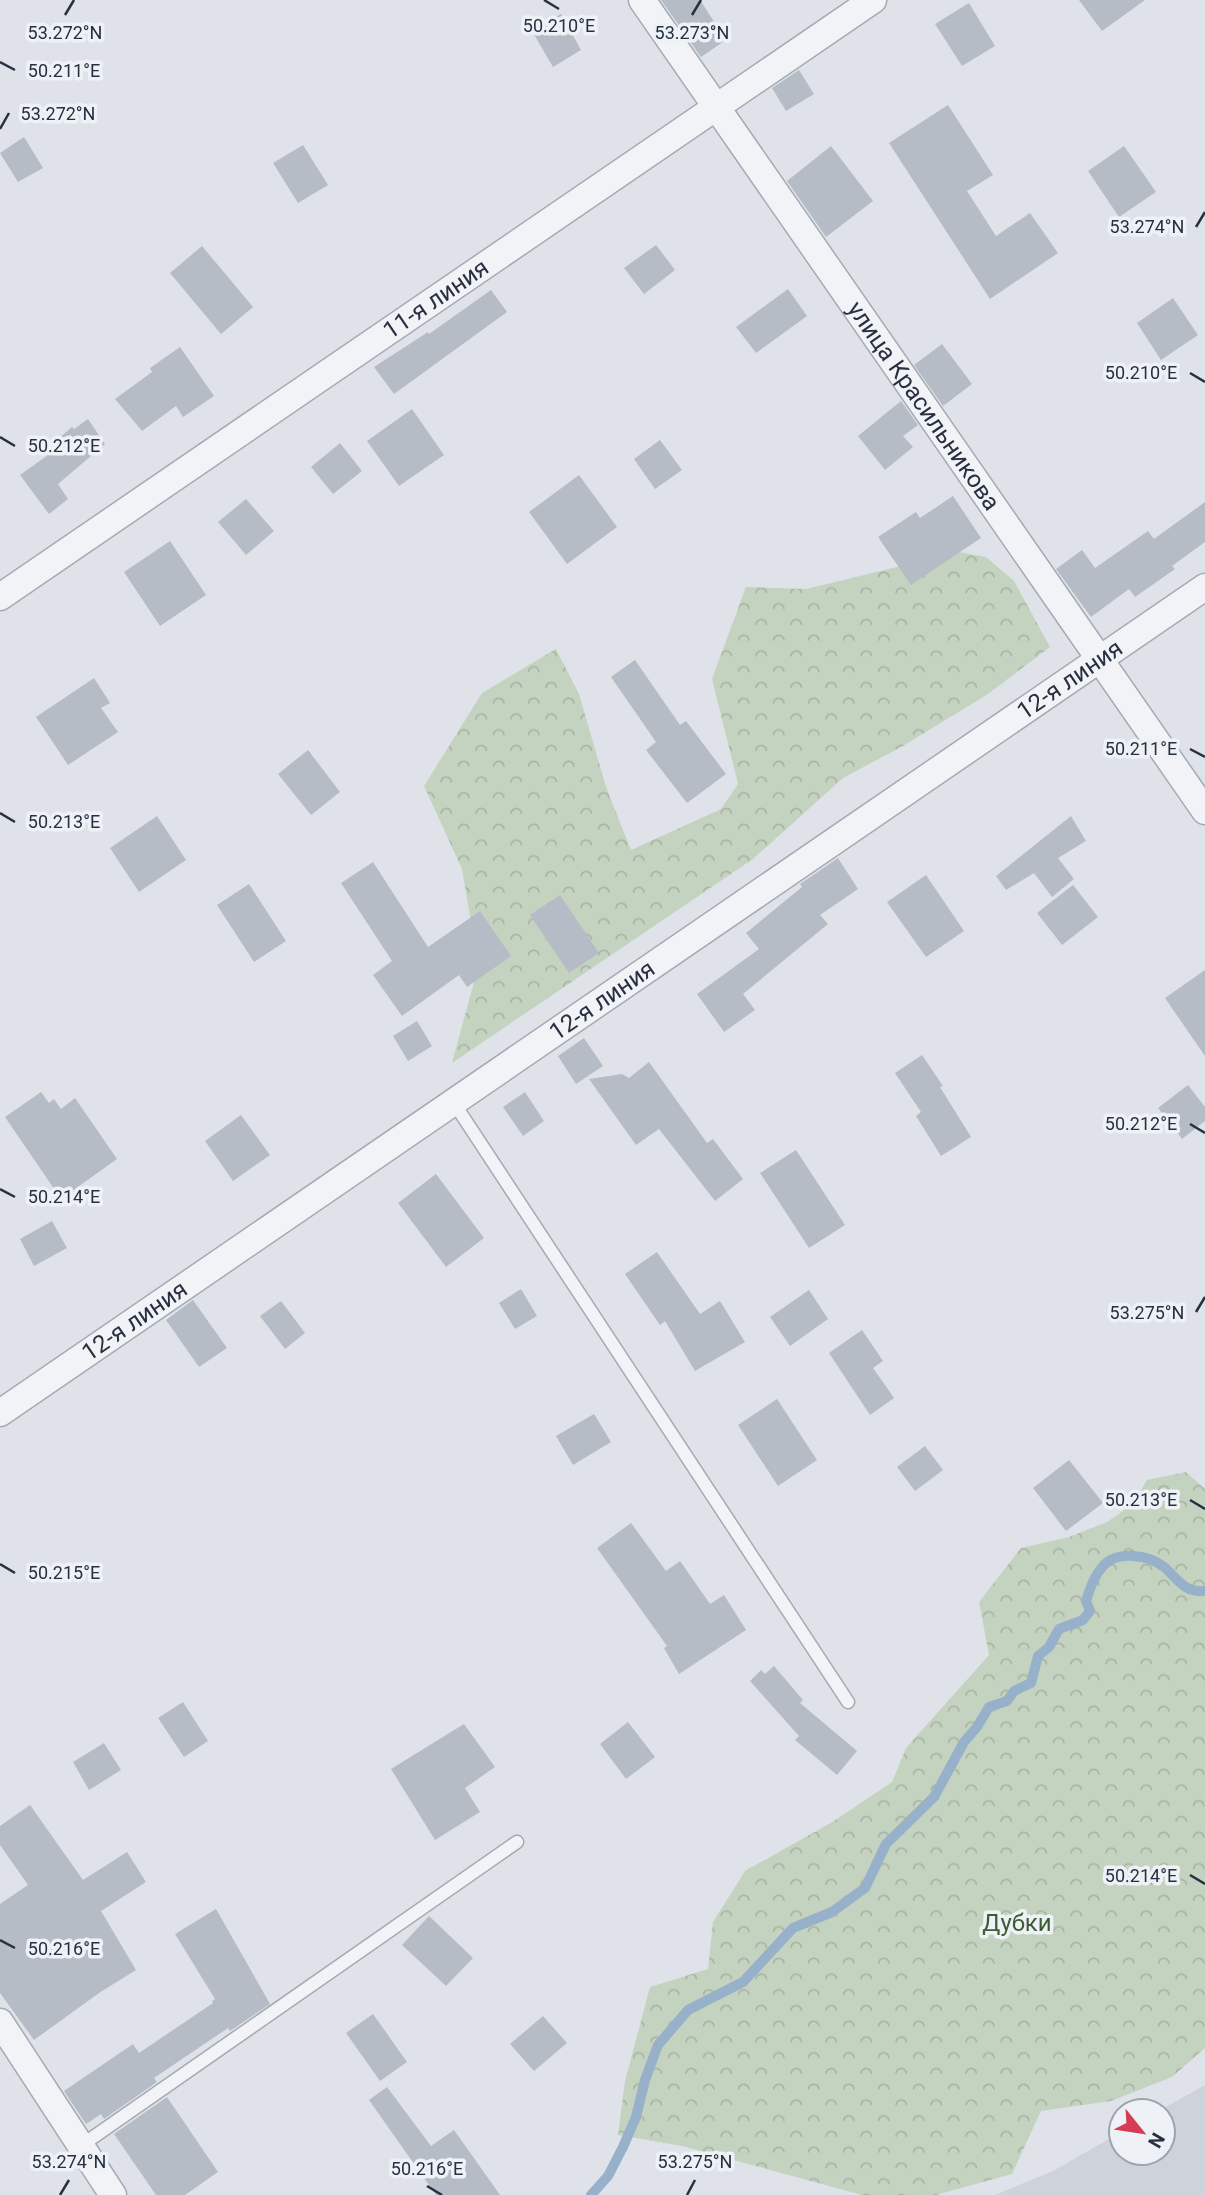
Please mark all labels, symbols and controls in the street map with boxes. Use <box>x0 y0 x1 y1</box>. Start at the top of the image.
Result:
text: 50.210°E <box>523 15 595 36</box>
text: 53.272°N <box>28 22 102 43</box>
text: 53.273°N <box>655 22 729 43</box>
text: 50.211°E <box>28 60 100 81</box>
text: 53.272°N <box>21 103 95 124</box>
text: 53.274°N <box>1110 216 1184 237</box>
street label: 11-я линия <box>378 253 494 345</box>
street label: улица Красильникова <box>842 296 1006 516</box>
text: 50.210°E <box>1105 362 1177 383</box>
text: 50.212°E <box>28 435 100 456</box>
street label: 12-я линия <box>1012 634 1128 726</box>
text: 50.211°E <box>1105 738 1177 759</box>
text: 50.213°E <box>28 811 100 832</box>
street label: 12-я линия <box>544 954 660 1046</box>
text: 50.212°E <box>1105 1113 1177 1134</box>
text: 50.214°E <box>28 1186 100 1207</box>
street label: 12-я линия <box>76 1275 192 1367</box>
text: 53.275°N <box>1110 1302 1184 1323</box>
text: 50.213°E <box>1105 1489 1177 1510</box>
text: 50.215°E <box>28 1562 100 1583</box>
text: 50.214°E <box>1105 1865 1177 1886</box>
park label: Дубки <box>982 1909 1052 1937</box>
text: 50.216°E <box>28 1938 100 1959</box>
north arrow <box>1107 2097 1177 2167</box>
text: N <box>1143 2129 1170 2152</box>
text: 53.274°N <box>32 2151 106 2172</box>
text: 53.275°N <box>658 2151 732 2172</box>
text: 50.216°E <box>391 2158 463 2179</box>

